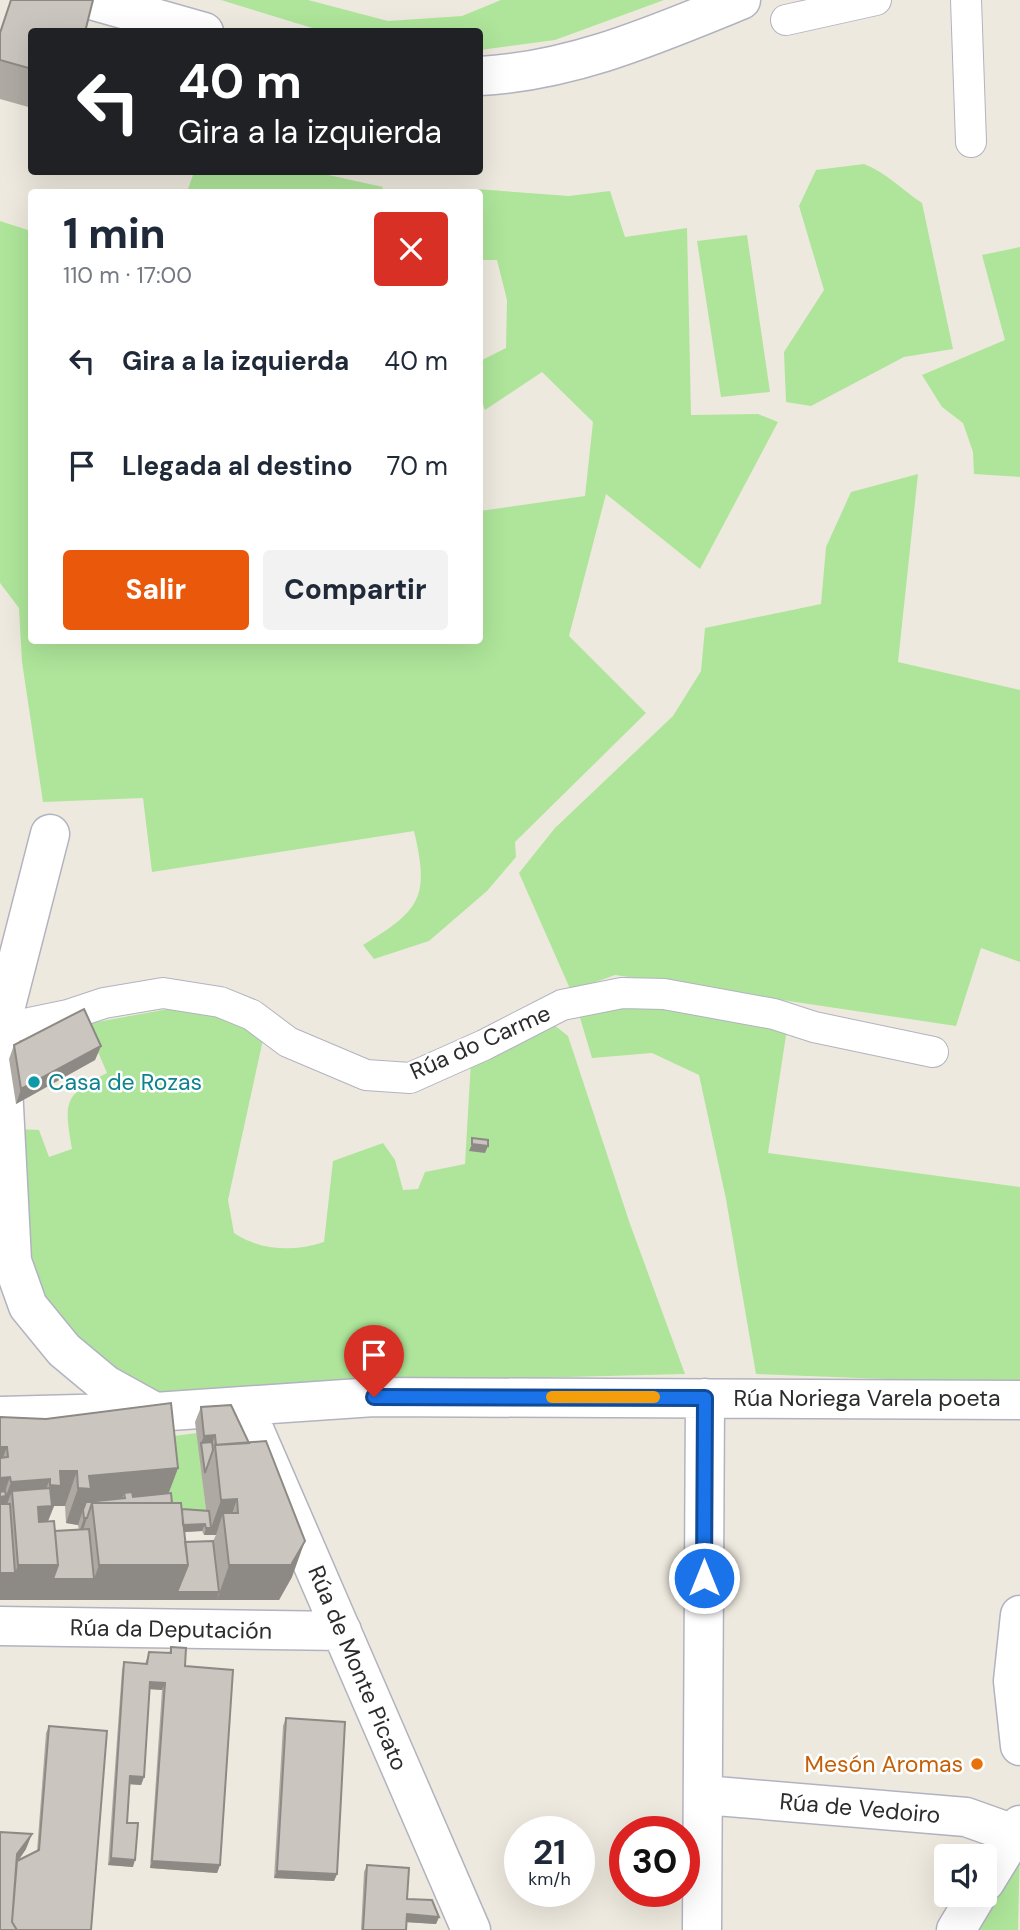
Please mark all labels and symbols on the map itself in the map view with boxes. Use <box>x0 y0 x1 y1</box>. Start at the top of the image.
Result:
street label: Rúa do Carme <box>405 998 555 1086</box>
place label: Casa de Rozas <box>48 1067 202 1097</box>
marker: Casa de Rozas <box>26 1074 42 1090</box>
pin <box>344 1325 404 1397</box>
street label: Rúa Noriega Varela poeta <box>733 1383 1001 1413</box>
position arrow <box>667 1541 741 1615</box>
street label: Rúa de Monte Picato <box>301 1561 415 1775</box>
street label: Rúa da Deputación <box>70 1612 272 1646</box>
place label: Mesón Aromas <box>805 1749 963 1779</box>
marker: Mesón Aromas <box>969 1756 985 1772</box>
street label: Rúa de Vedoiro <box>778 1786 942 1830</box>
speed limit sign: 30 <box>609 1816 700 1907</box>

